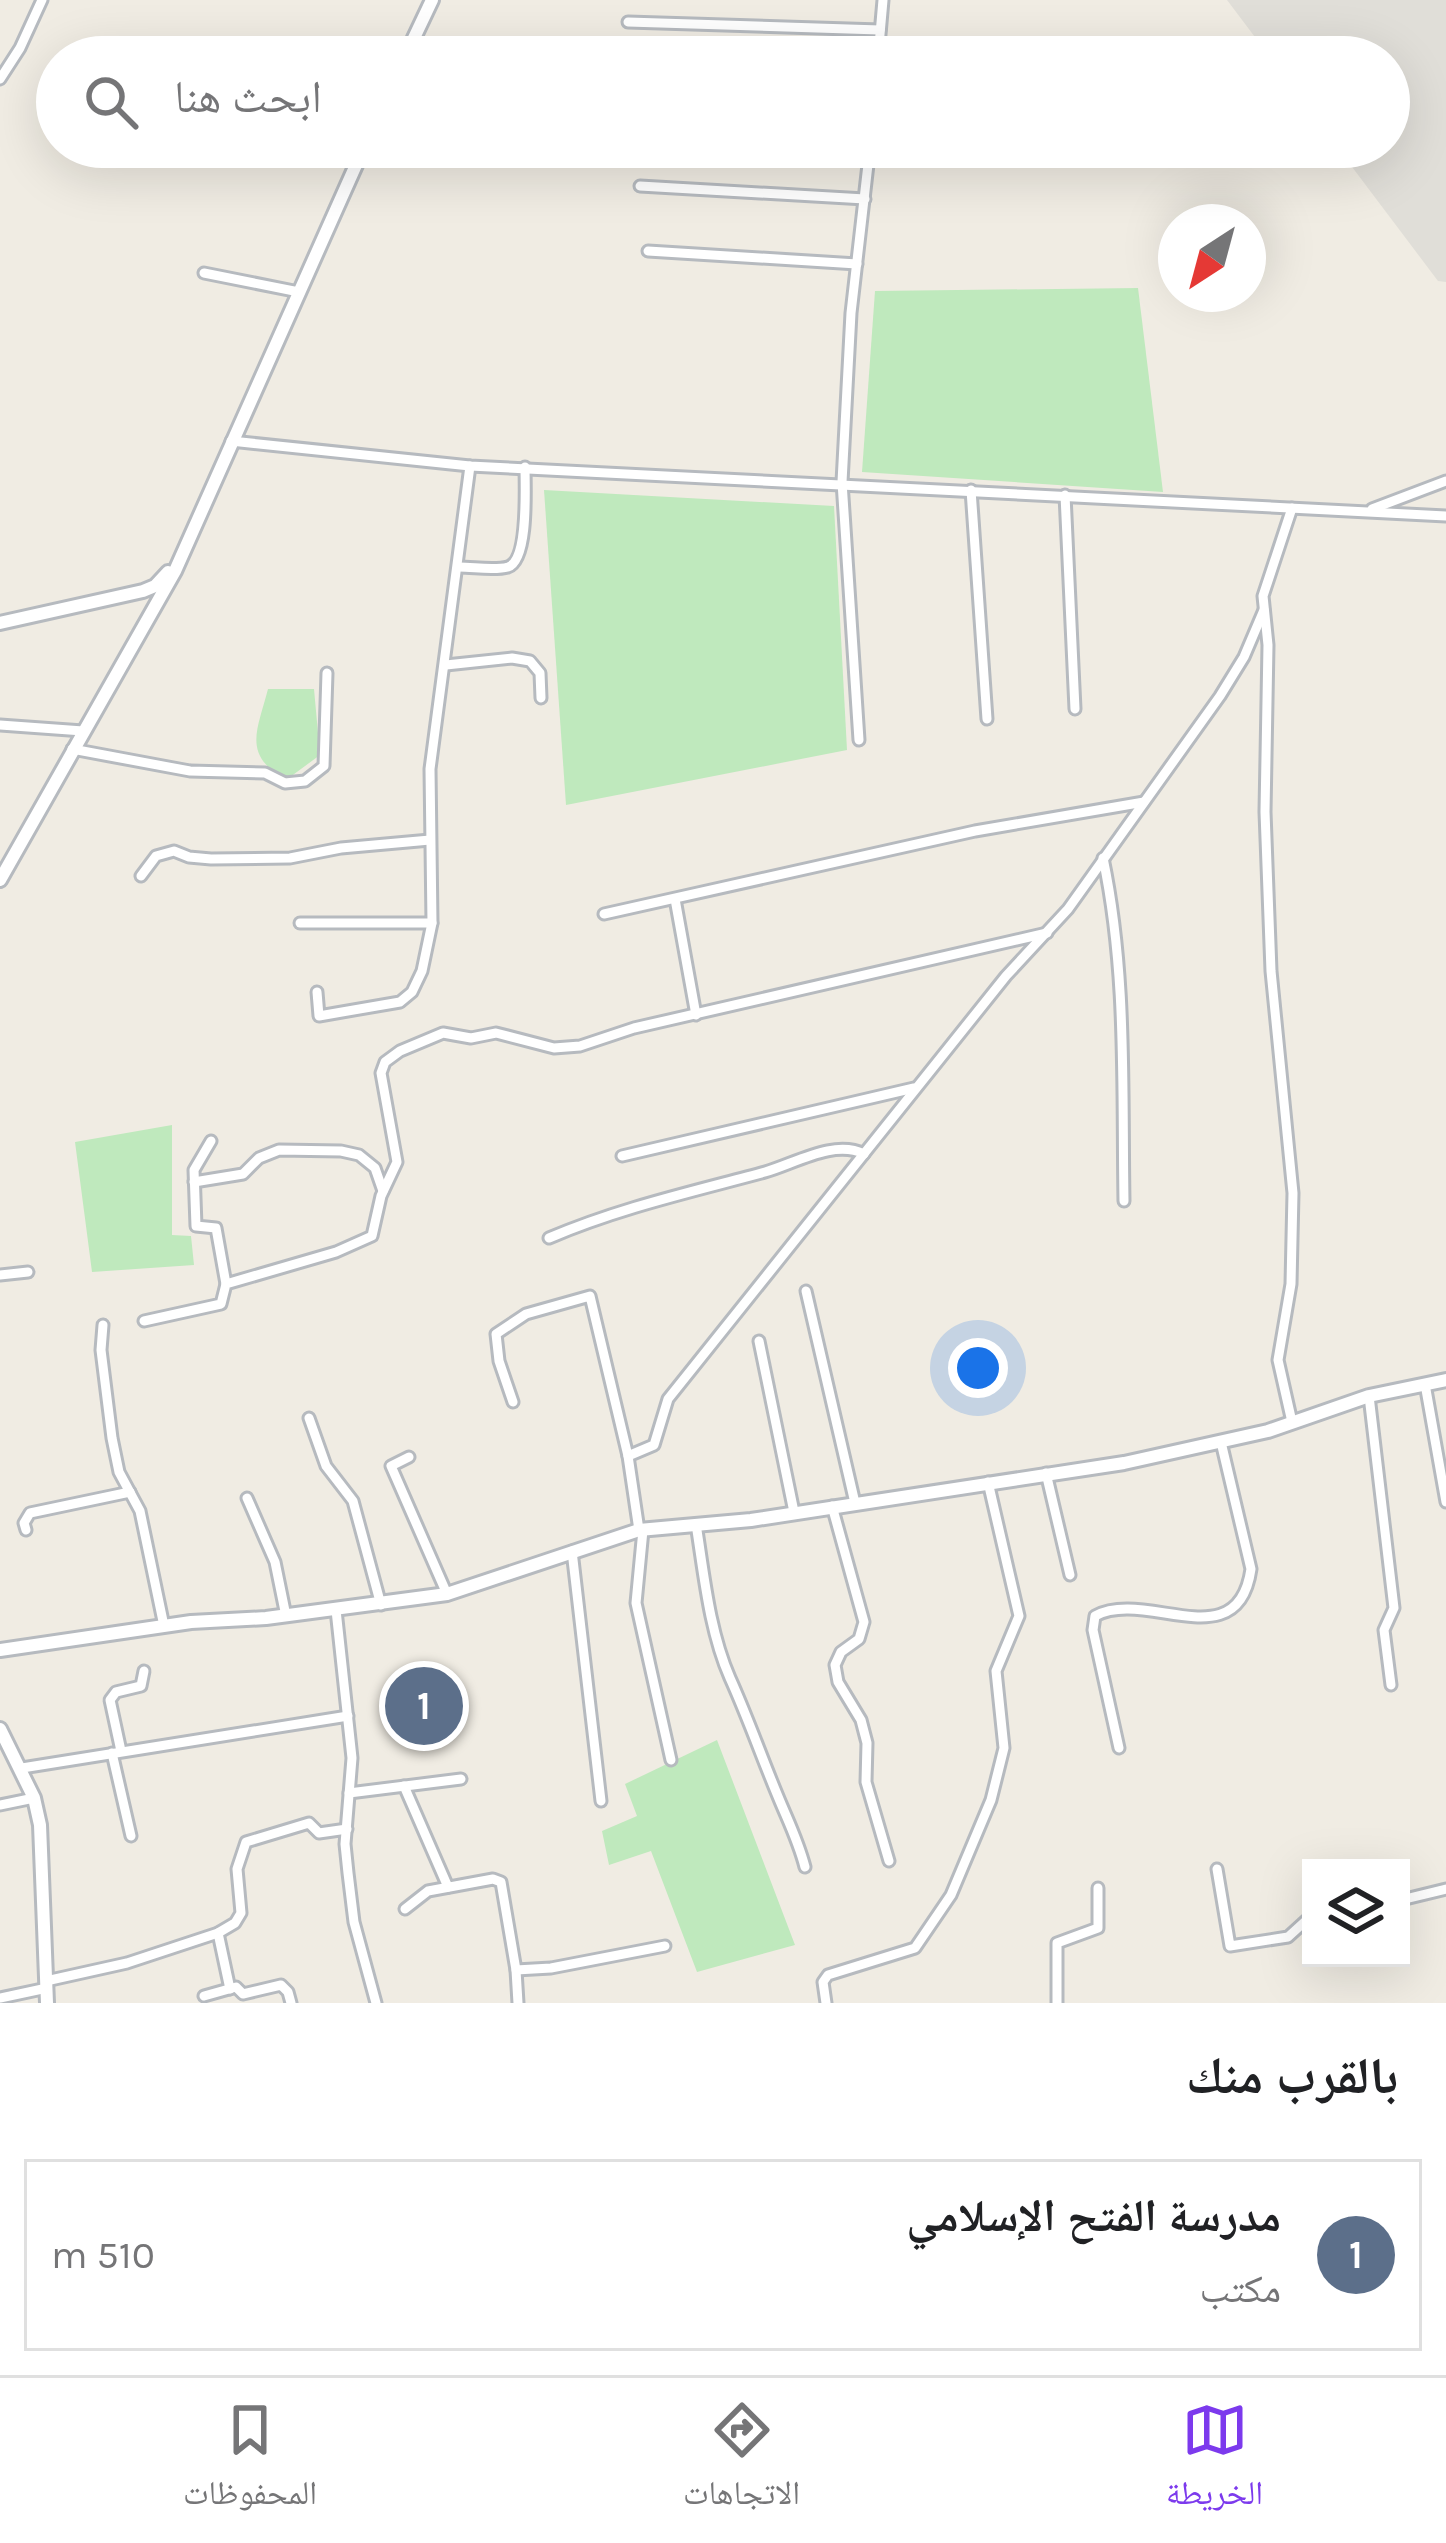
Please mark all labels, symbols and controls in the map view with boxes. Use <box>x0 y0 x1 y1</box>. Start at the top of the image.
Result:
search box <box>36 36 1410 168</box>
icon: search <box>78 69 144 135</box>
text: ابحث هنا <box>174 71 322 123</box>
north arrow <box>1158 204 1266 312</box>
your location <box>948 1338 1008 1398</box>
pin: 1 <box>385 1661 463 1751</box>
map controls <box>1302 1859 1410 1967</box>
button: layers <box>1302 1859 1410 1967</box>
text: بالقرب منك <box>1186 2046 1398 2106</box>
text: مدرسة الفتح الإسلامي <box>906 2190 1281 2242</box>
text: 510 m <box>51 2232 155 2278</box>
text: 1 <box>1349 2232 1363 2278</box>
text: مكتب <box>1199 2266 1281 2312</box>
tab: المحفوظات <box>183 2397 317 2525</box>
tab: الاتجاهات <box>683 2397 800 2525</box>
tab: الخريطة <box>1166 2397 1263 2525</box>

